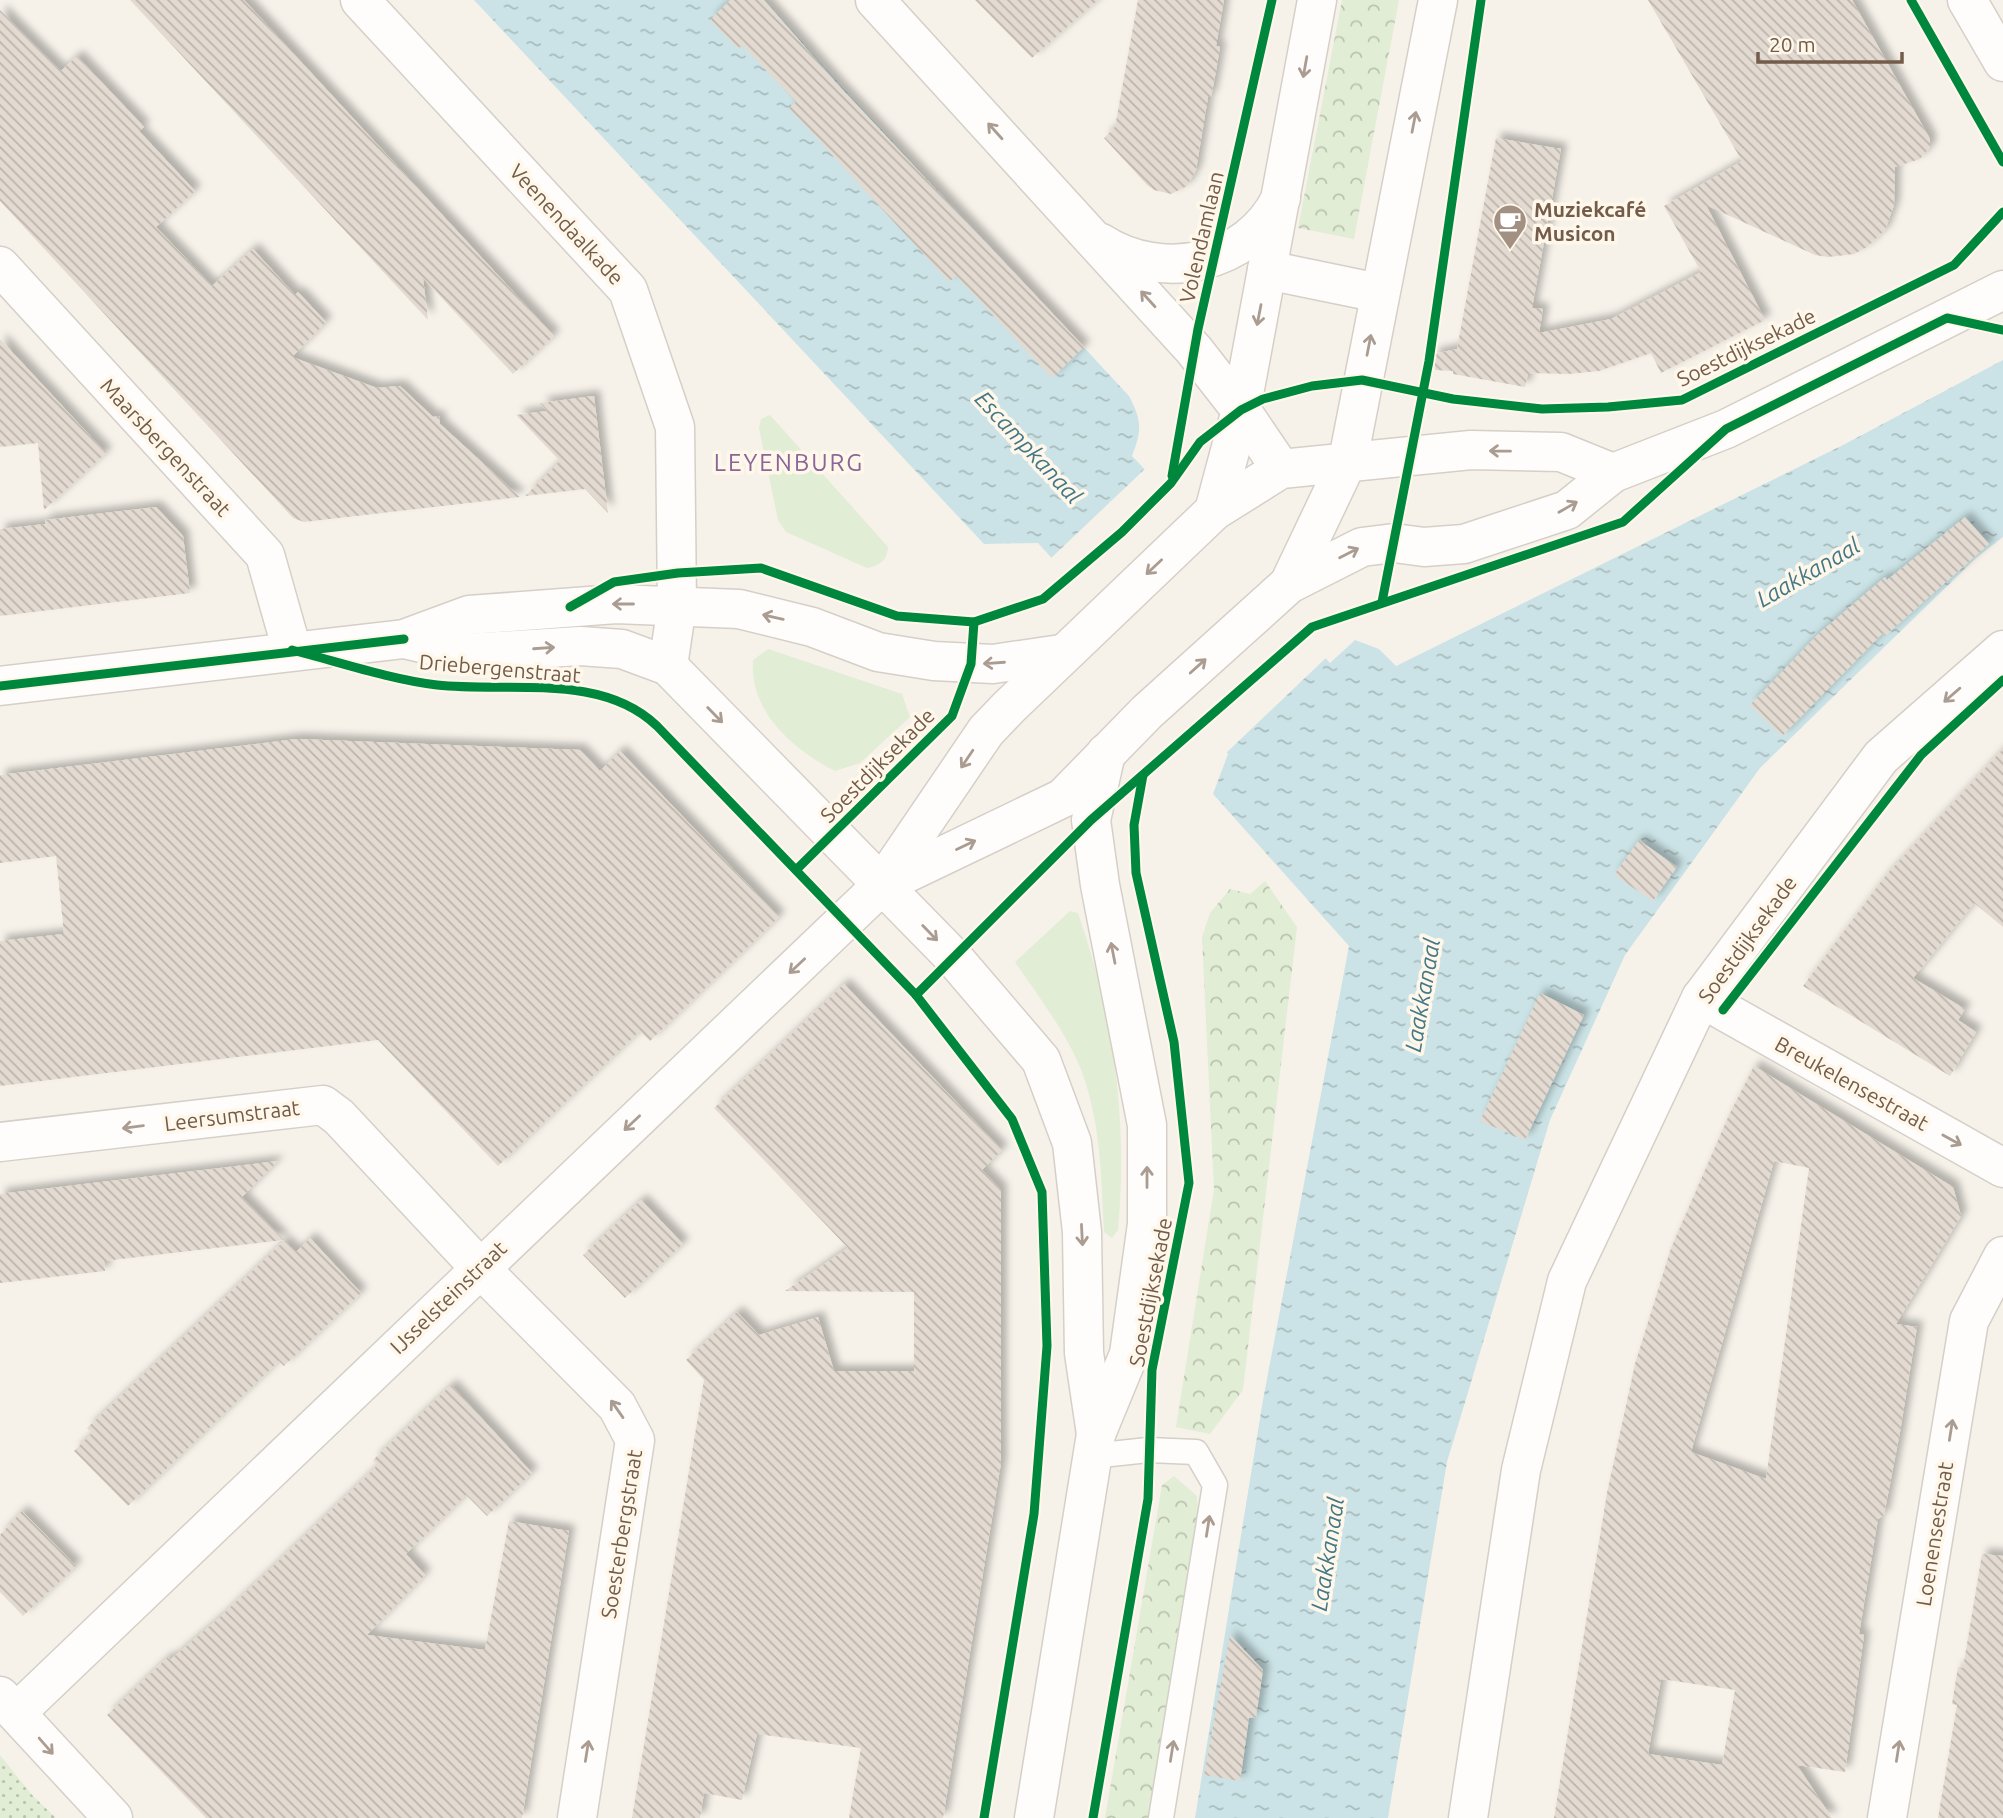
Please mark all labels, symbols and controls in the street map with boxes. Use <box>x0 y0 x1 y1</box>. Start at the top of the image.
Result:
scale bar <box>1758 21 1902 65</box>
text: 20 m <box>1769 32 1816 56</box>
one-way arrow <box>1297 55 1311 78</box>
one-way arrow <box>1407 111 1421 134</box>
one-way arrow <box>986 123 1003 140</box>
street label: Veenendaalkade <box>505 159 629 289</box>
street label: Volendamlaan <box>1174 169 1228 305</box>
place label: Muziekcafé Musicon <box>1534 197 1646 245</box>
cafe icon: Muziekcafé Musicon <box>1491 202 1529 251</box>
one-way arrow <box>1139 291 1156 308</box>
one-way arrow <box>1252 303 1265 326</box>
street label: Soestdijksekade <box>1673 303 1819 391</box>
one-way arrow <box>1362 334 1376 357</box>
street label: Maarsbergenstraat <box>96 373 236 521</box>
water label: Escampkanaal <box>971 386 1088 509</box>
one-way arrow <box>1489 444 1512 457</box>
district label: LEYENBURG <box>714 449 864 476</box>
one-way arrow <box>1557 500 1577 514</box>
water label: Laakkanaal <box>1752 532 1864 612</box>
one-way arrow <box>1338 546 1359 559</box>
one-way arrow <box>1146 559 1163 576</box>
one-way arrow <box>612 597 635 611</box>
one-way arrow <box>762 610 785 624</box>
one-way arrow <box>533 641 555 654</box>
street label: Driebergenstraat <box>418 649 582 687</box>
one-way arrow <box>983 657 1005 670</box>
one-way arrow <box>1189 658 1206 675</box>
one-way arrow <box>1943 687 1961 703</box>
street label: Soestdijksekade <box>815 703 939 827</box>
one-way arrow <box>707 706 724 723</box>
one-way arrow <box>960 749 974 769</box>
one-way arrow <box>955 838 976 851</box>
street label: Soestdijksekade <box>1693 871 1801 1007</box>
one-way arrow <box>921 925 938 942</box>
water label: Laakkanaal <box>1400 936 1444 1054</box>
one-way arrow <box>1106 942 1120 965</box>
one-way arrow <box>789 958 806 975</box>
street label: Breukelensestraat <box>1771 1031 1933 1135</box>
street label: Leersumstraat <box>163 1095 301 1135</box>
one-way arrow <box>624 1114 641 1131</box>
one-way arrow <box>123 1120 145 1133</box>
one-way arrow <box>1942 1133 1962 1147</box>
one-way arrow <box>1140 1166 1154 1189</box>
street label: Soestdijksekade <box>1124 1215 1176 1369</box>
one-way arrow <box>1075 1223 1088 1246</box>
street label: IJsselsteinstraat <box>385 1236 511 1358</box>
one-way arrow <box>610 1400 625 1419</box>
one-way arrow <box>1945 1419 1958 1442</box>
street label: Soesterbergstraat <box>596 1448 646 1620</box>
street label: Loenensestraat <box>1911 1460 1957 1608</box>
water label: Laakkanaal <box>1306 1495 1348 1613</box>
one-way arrow <box>1202 1515 1215 1538</box>
one-way arrow <box>38 1737 54 1755</box>
one-way arrow <box>581 1740 594 1762</box>
one-way arrow <box>1166 1740 1179 1763</box>
one-way arrow <box>1892 1740 1905 1763</box>

